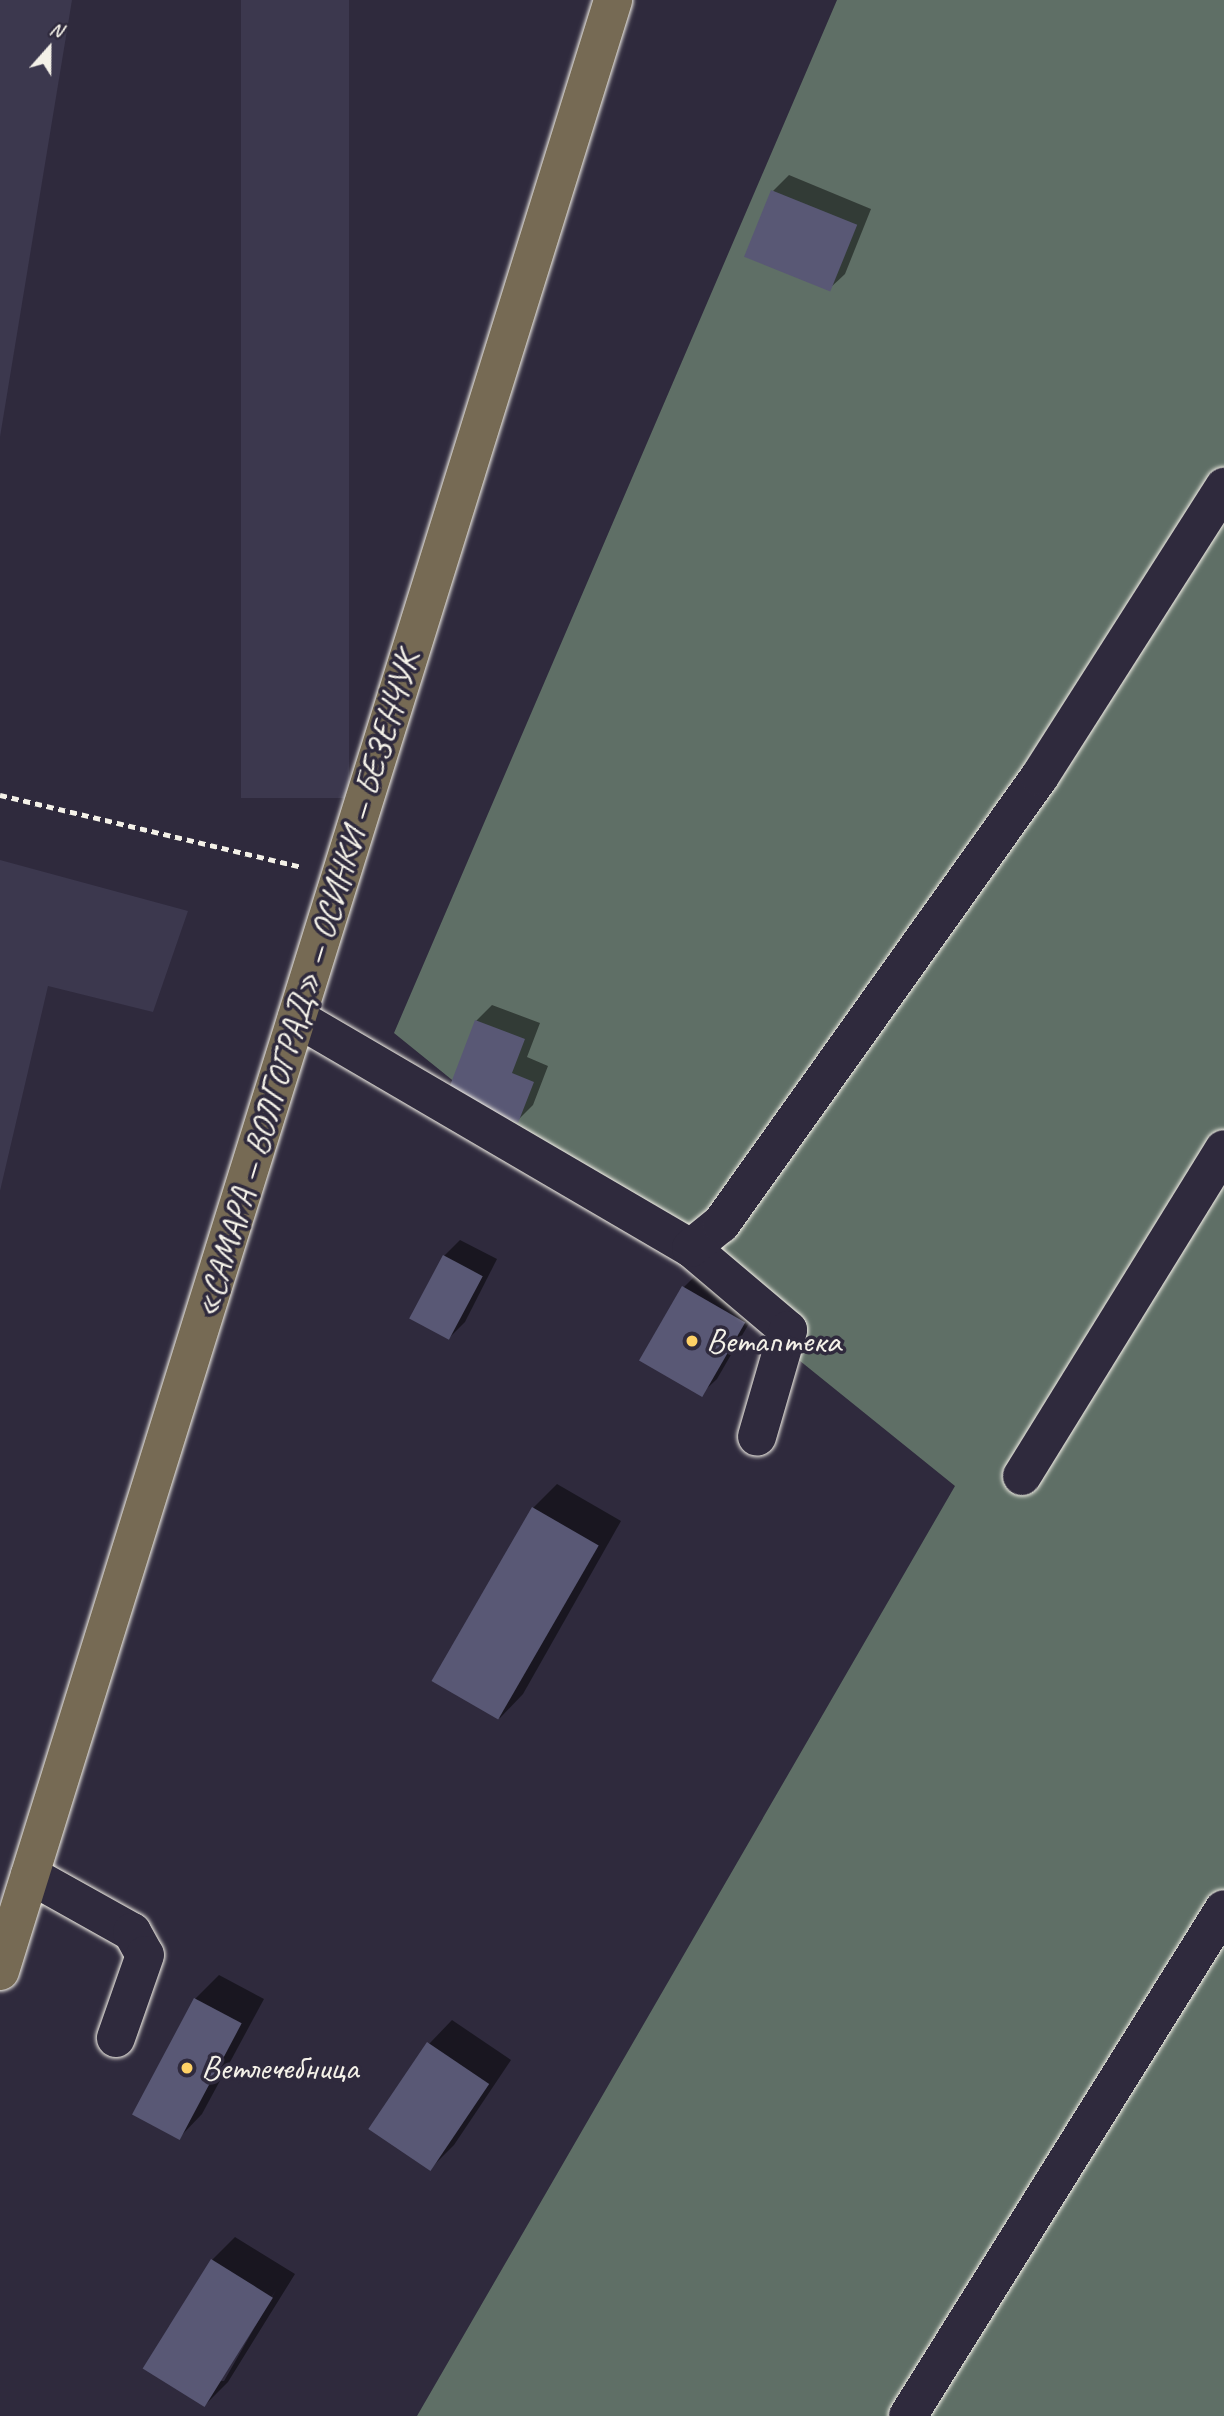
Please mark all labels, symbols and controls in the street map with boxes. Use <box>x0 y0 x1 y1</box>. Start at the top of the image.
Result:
north arrow <box>14 14 84 84</box>
text: N <box>47 16 66 43</box>
street label: «САМАРА — ВОЛГОГРАД» — ОСИНКИ — БЕЗЕНЧУК <box>185 647 429 1323</box>
place label: Ветаптека <box>706 1320 841 1362</box>
marker: Ветаптека <box>684 1333 700 1349</box>
place label: Ветлечебница <box>201 2047 358 2089</box>
marker: Ветлечебница <box>179 2060 195 2076</box>

